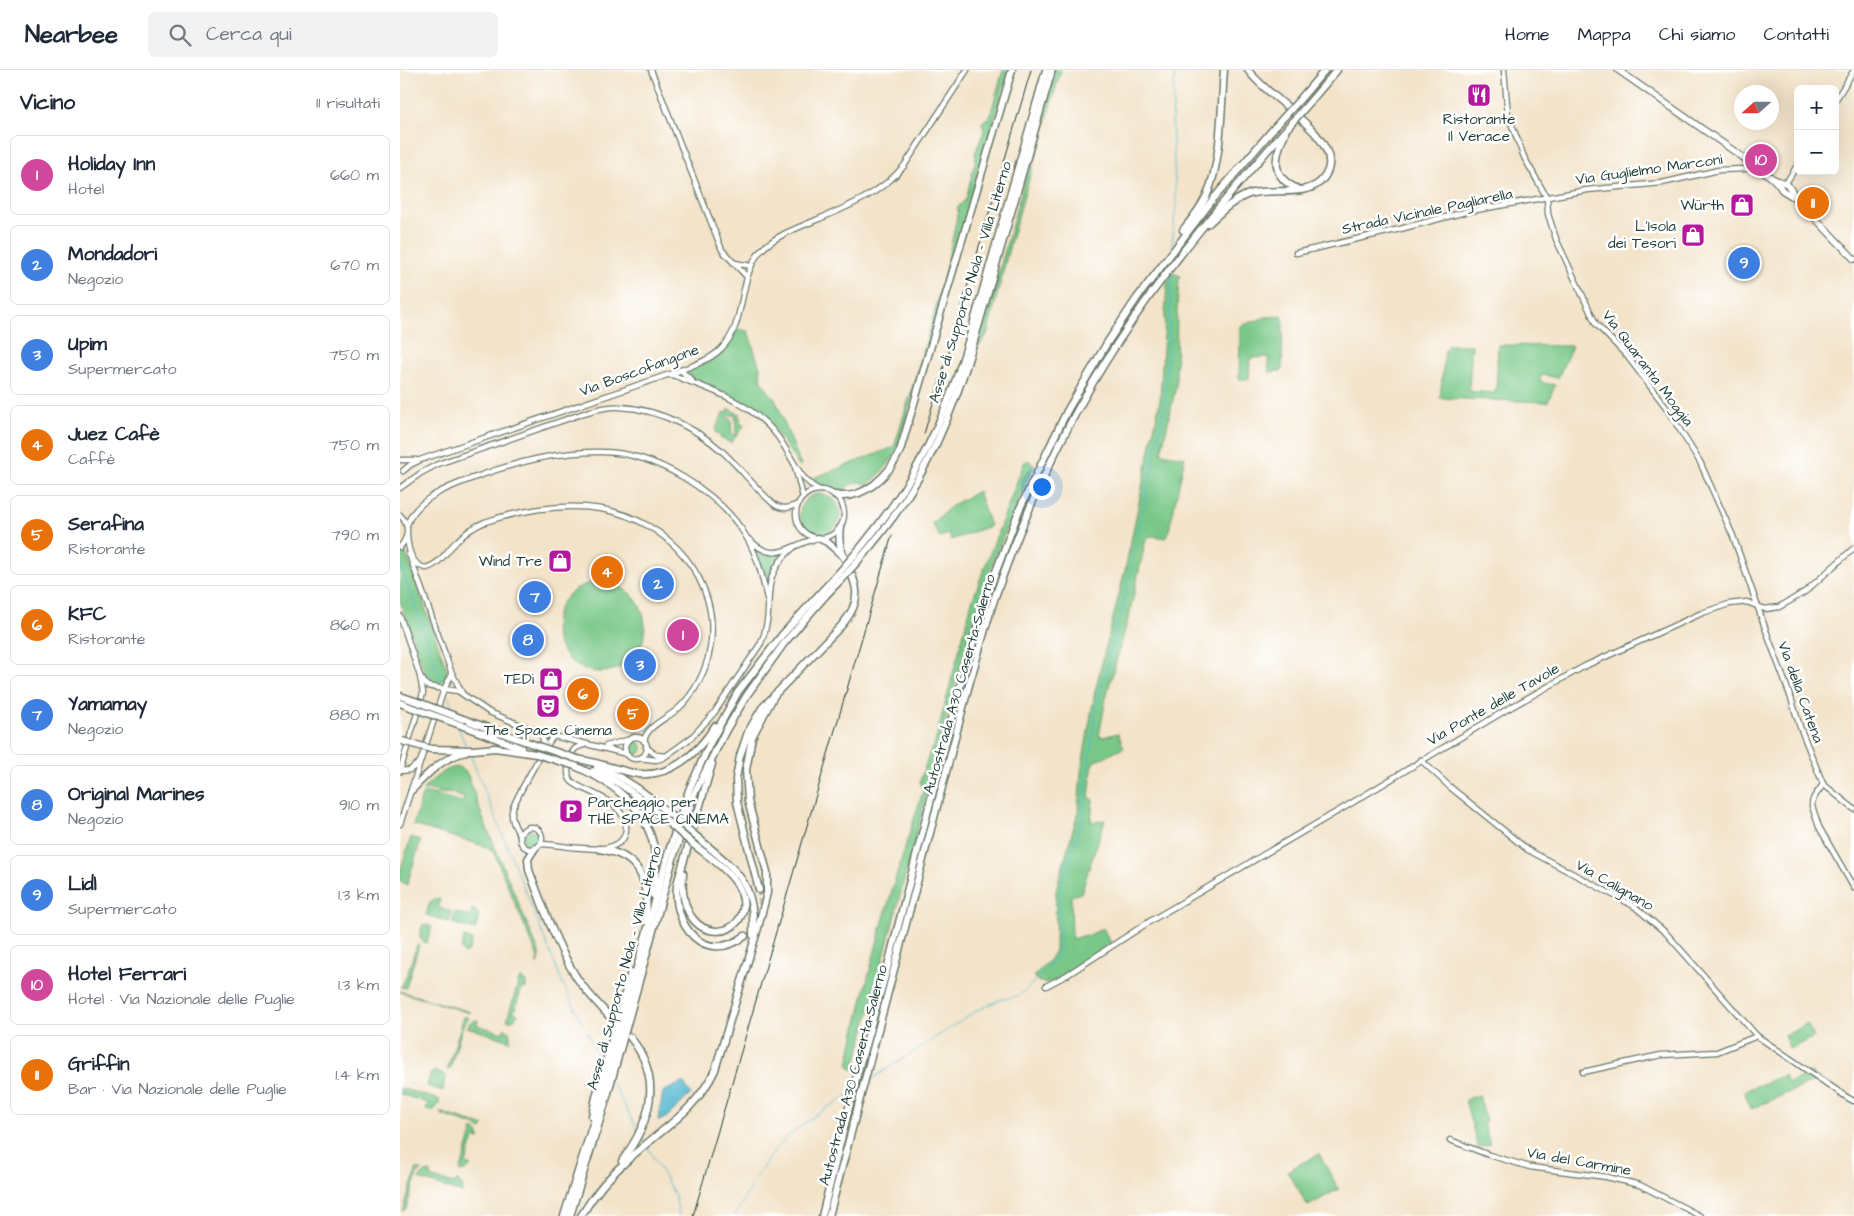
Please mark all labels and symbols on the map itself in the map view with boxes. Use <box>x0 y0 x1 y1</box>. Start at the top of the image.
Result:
restaurant icon: Ristorante Il Verace <box>1466 82 1492 108</box>
north arrow <box>1734 85 1779 130</box>
place label: Ristorante Il Verace <box>1443 109 1515 147</box>
pin: 10 <box>1745 141 1777 179</box>
street label: Via Guglielmo Marconi <box>1574 149 1725 191</box>
street label: Asse di Supporto Nola - Villa Literno <box>924 158 1017 405</box>
street label: Strada Vicinale Pagliarella <box>1340 183 1515 241</box>
pin: 11 <box>1797 184 1829 222</box>
shop icon: Würth <box>1729 192 1755 218</box>
place label: Würth <box>1681 195 1725 216</box>
place label: L'Isola dei Tesori <box>1608 216 1677 254</box>
shop icon: L'Isola dei Tesori <box>1680 222 1706 248</box>
pin: 9 <box>1728 244 1760 282</box>
street label: Via Quaranta Moggia <box>1596 306 1699 432</box>
street label: Via Boscofangone <box>577 339 702 403</box>
your location <box>1029 474 1055 500</box>
shop icon: Wind Tre <box>547 548 573 574</box>
place label: Wind Tre <box>479 551 542 572</box>
pin: 4 <box>591 553 623 591</box>
pin: 2 <box>642 565 674 603</box>
street label: Autostrada A30 Caserta-Salerno <box>918 571 1001 797</box>
pin: 7 <box>519 578 551 616</box>
pin: 1 <box>667 616 699 654</box>
pin: 8 <box>512 621 544 659</box>
street label: Via della Catena <box>1772 638 1829 746</box>
pin: 3 <box>624 646 656 684</box>
street label: Via Ponte delle Tavole <box>1423 658 1563 751</box>
shop icon: TEDi <box>538 666 564 692</box>
place label: TEDi <box>504 669 535 690</box>
pin: 6 <box>567 675 599 713</box>
theatre icon: The Space Cinema <box>535 693 561 719</box>
pin: 5 <box>617 695 649 733</box>
place label: The Space Cinema <box>484 720 612 741</box>
place label: Parcheggio per THE SPACE CINEMA <box>588 792 729 830</box>
parking icon: Parcheggio per THE SPACE CINEMA <box>558 798 584 824</box>
street label: Asse di Supporto Nola - Villa Literno <box>582 843 667 1092</box>
street label: Via Calignano <box>1571 855 1658 917</box>
street label: Autostrada A30 Caserta-Salerno <box>814 962 893 1188</box>
street label: Via del Carmine <box>1525 1142 1633 1181</box>

